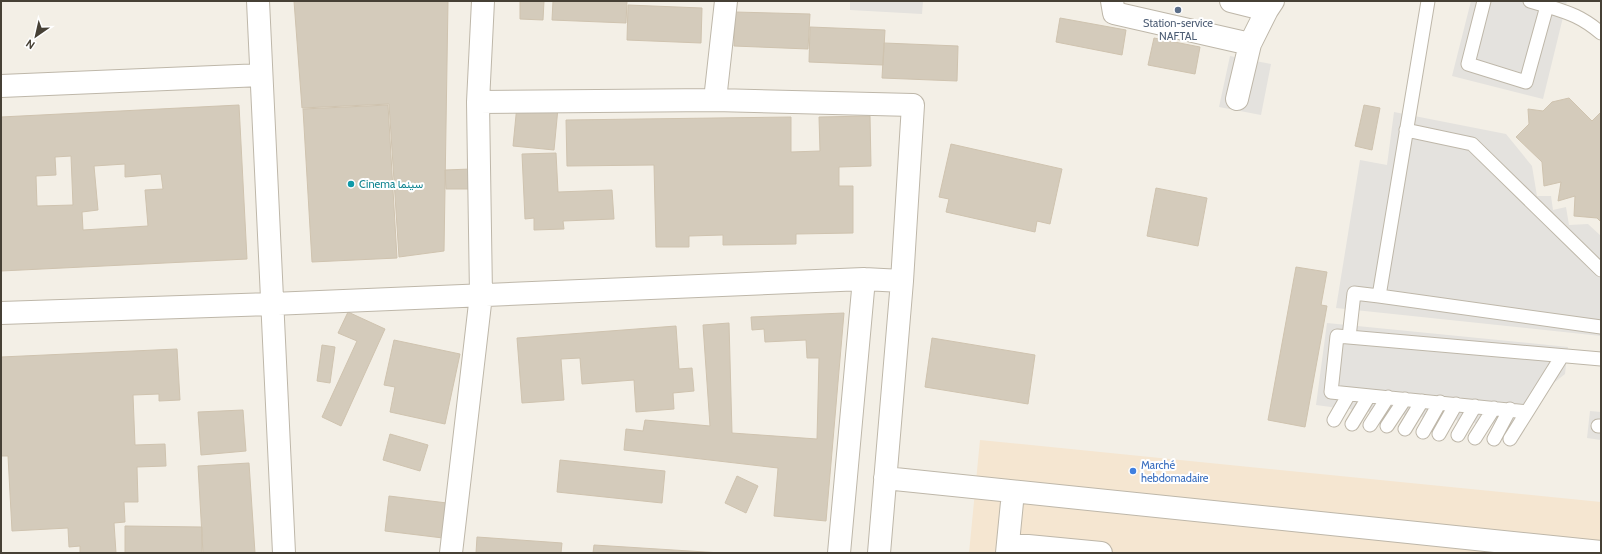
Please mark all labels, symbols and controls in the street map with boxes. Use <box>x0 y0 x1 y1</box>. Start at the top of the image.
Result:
marker: Station-service NAFTAL <box>1173 5 1183 15</box>
north arrow <box>16 16 56 56</box>
place label: Station-service NAFTAL <box>1143 16 1213 43</box>
text: N <box>23 36 38 52</box>
place label: Cinema سينما <box>359 177 424 191</box>
marker: Cinema سينما <box>346 179 356 189</box>
place label: Marché hebdomadaire <box>1141 458 1209 485</box>
marker: Marché hebdomadaire <box>1128 466 1138 476</box>

